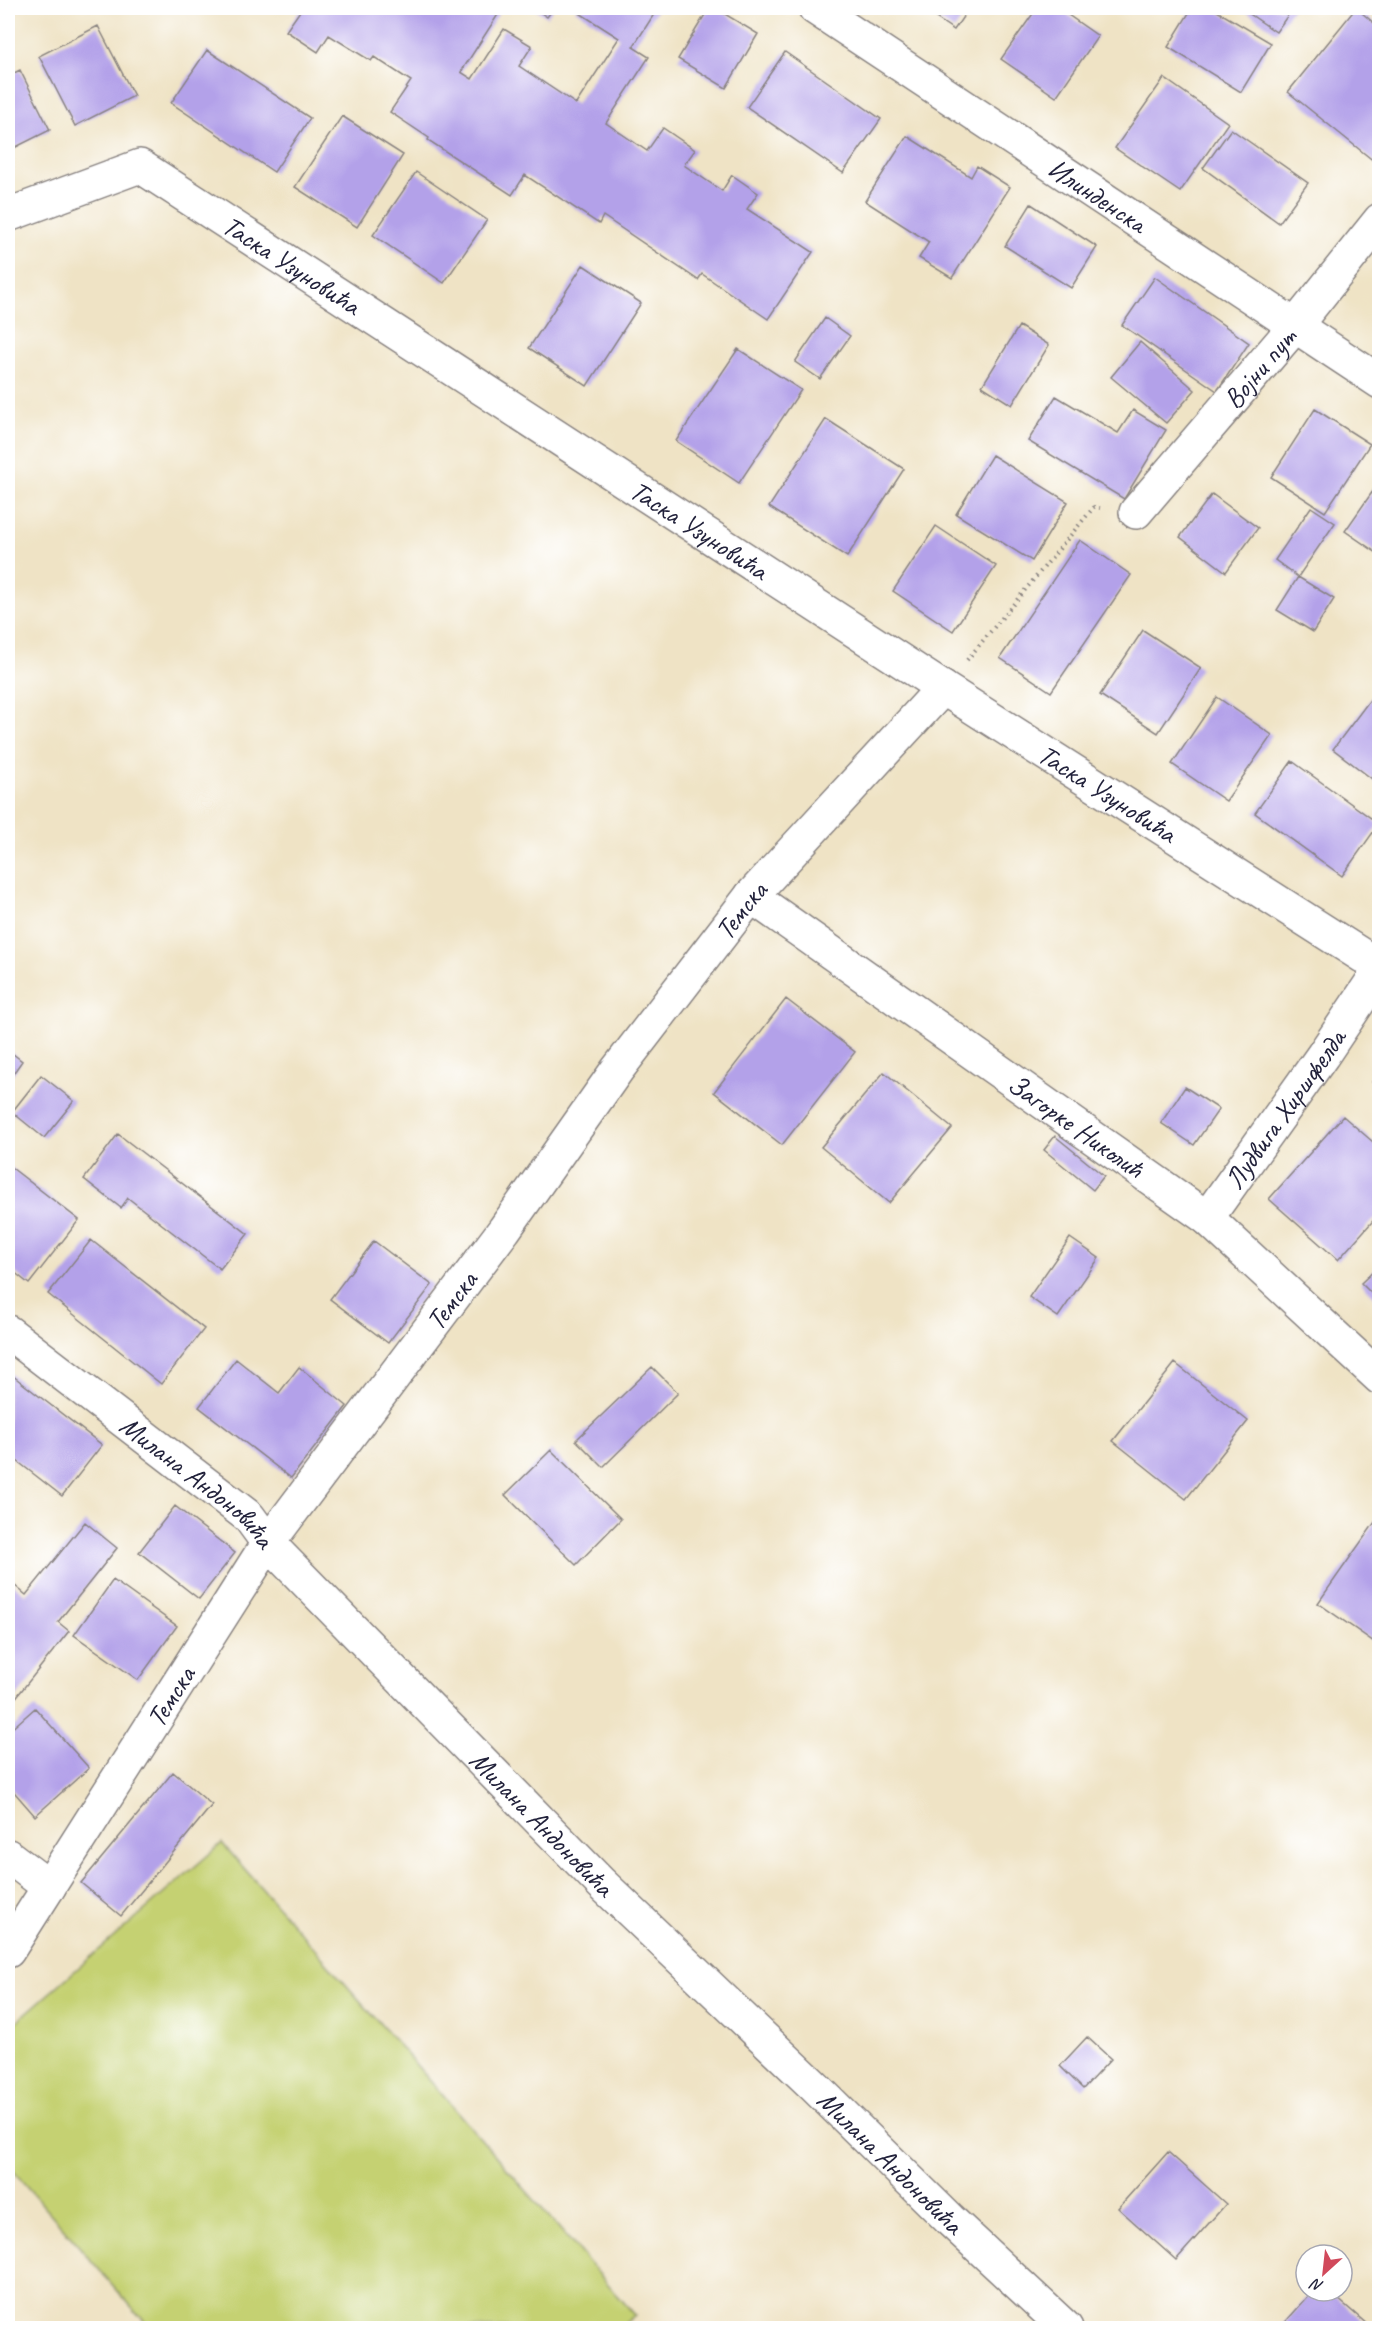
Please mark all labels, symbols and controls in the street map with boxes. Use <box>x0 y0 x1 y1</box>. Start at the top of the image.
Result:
street label: Илинденска <box>1042 150 1155 242</box>
street label: Таска Узуновића <box>216 208 369 324</box>
street label: Војни пут <box>1215 319 1305 416</box>
street label: Таска Узуновића <box>624 473 776 589</box>
street label: Таска Узуновића <box>1032 737 1185 852</box>
street label: Темска <box>707 872 776 946</box>
street label: Лудвига Хиршфелда <box>1217 1021 1355 1196</box>
street label: Загорке Николић <box>1001 1066 1152 1187</box>
street label: Темска <box>418 1263 486 1337</box>
street label: Милана Андоновића <box>113 1408 284 1556</box>
street label: Темска <box>139 1658 204 1733</box>
street label: Милана Андоновића <box>463 1743 622 1905</box>
street label: Милана Андоновића <box>810 2083 972 2243</box>
north arrow <box>1294 2243 1354 2303</box>
text: N <box>1306 2273 1327 2297</box>

